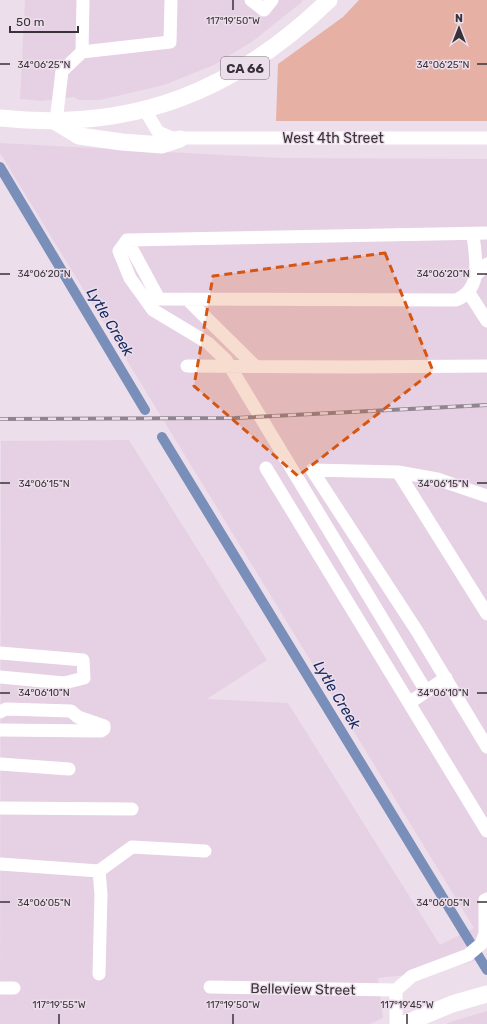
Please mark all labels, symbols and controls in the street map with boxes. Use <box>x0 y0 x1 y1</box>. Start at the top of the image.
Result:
scale bar <box>10 8 78 34</box>
north arrow <box>439 8 479 48</box>
text: N <box>455 12 463 25</box>
text: 50 m <box>16 15 44 29</box>
text: 117°19'50"W <box>206 15 260 27</box>
road number: CA 66 <box>221 57 269 79</box>
text: 34°06'25"N <box>18 59 70 71</box>
text: 34°06'25"N <box>417 59 469 71</box>
street label: West 4th Street <box>282 130 384 147</box>
text: 34°06'20"N <box>17 268 71 280</box>
text: 34°06'20"N <box>416 268 470 280</box>
water label: Lytle Creek <box>82 284 138 360</box>
text: 34°06'15"N <box>18 478 70 490</box>
text: 34°06'15"N <box>417 478 469 490</box>
water label: Lytle Creek <box>309 657 365 733</box>
text: 34°06'10"N <box>18 687 70 699</box>
text: 34°06'10"N <box>417 687 469 699</box>
text: 34°06'05"N <box>17 897 71 909</box>
text: 34°06'05"N <box>416 897 470 909</box>
street label: Belleview Street <box>250 980 356 999</box>
text: 117°19'55"W <box>32 999 86 1011</box>
text: 117°19'50"W <box>206 999 260 1011</box>
text: 117°19'45"W <box>380 999 434 1011</box>

